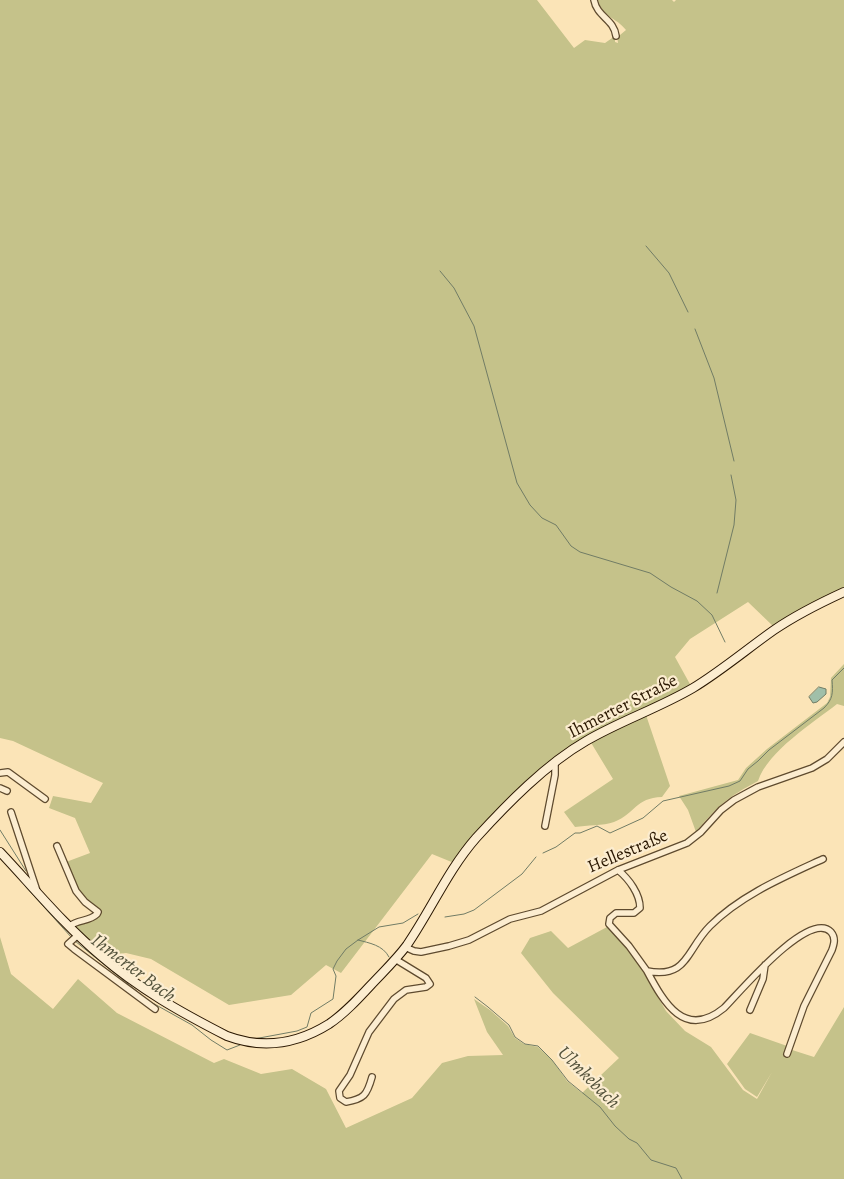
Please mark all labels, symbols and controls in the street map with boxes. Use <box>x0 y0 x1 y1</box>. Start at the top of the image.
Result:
street label: Ihmerter Straße <box>565 670 681 744</box>
street label: Hellestraße <box>585 825 671 879</box>
water label: Ihmerter Bach <box>86 930 180 1008</box>
water label: Ulmkebach <box>552 1042 624 1114</box>

